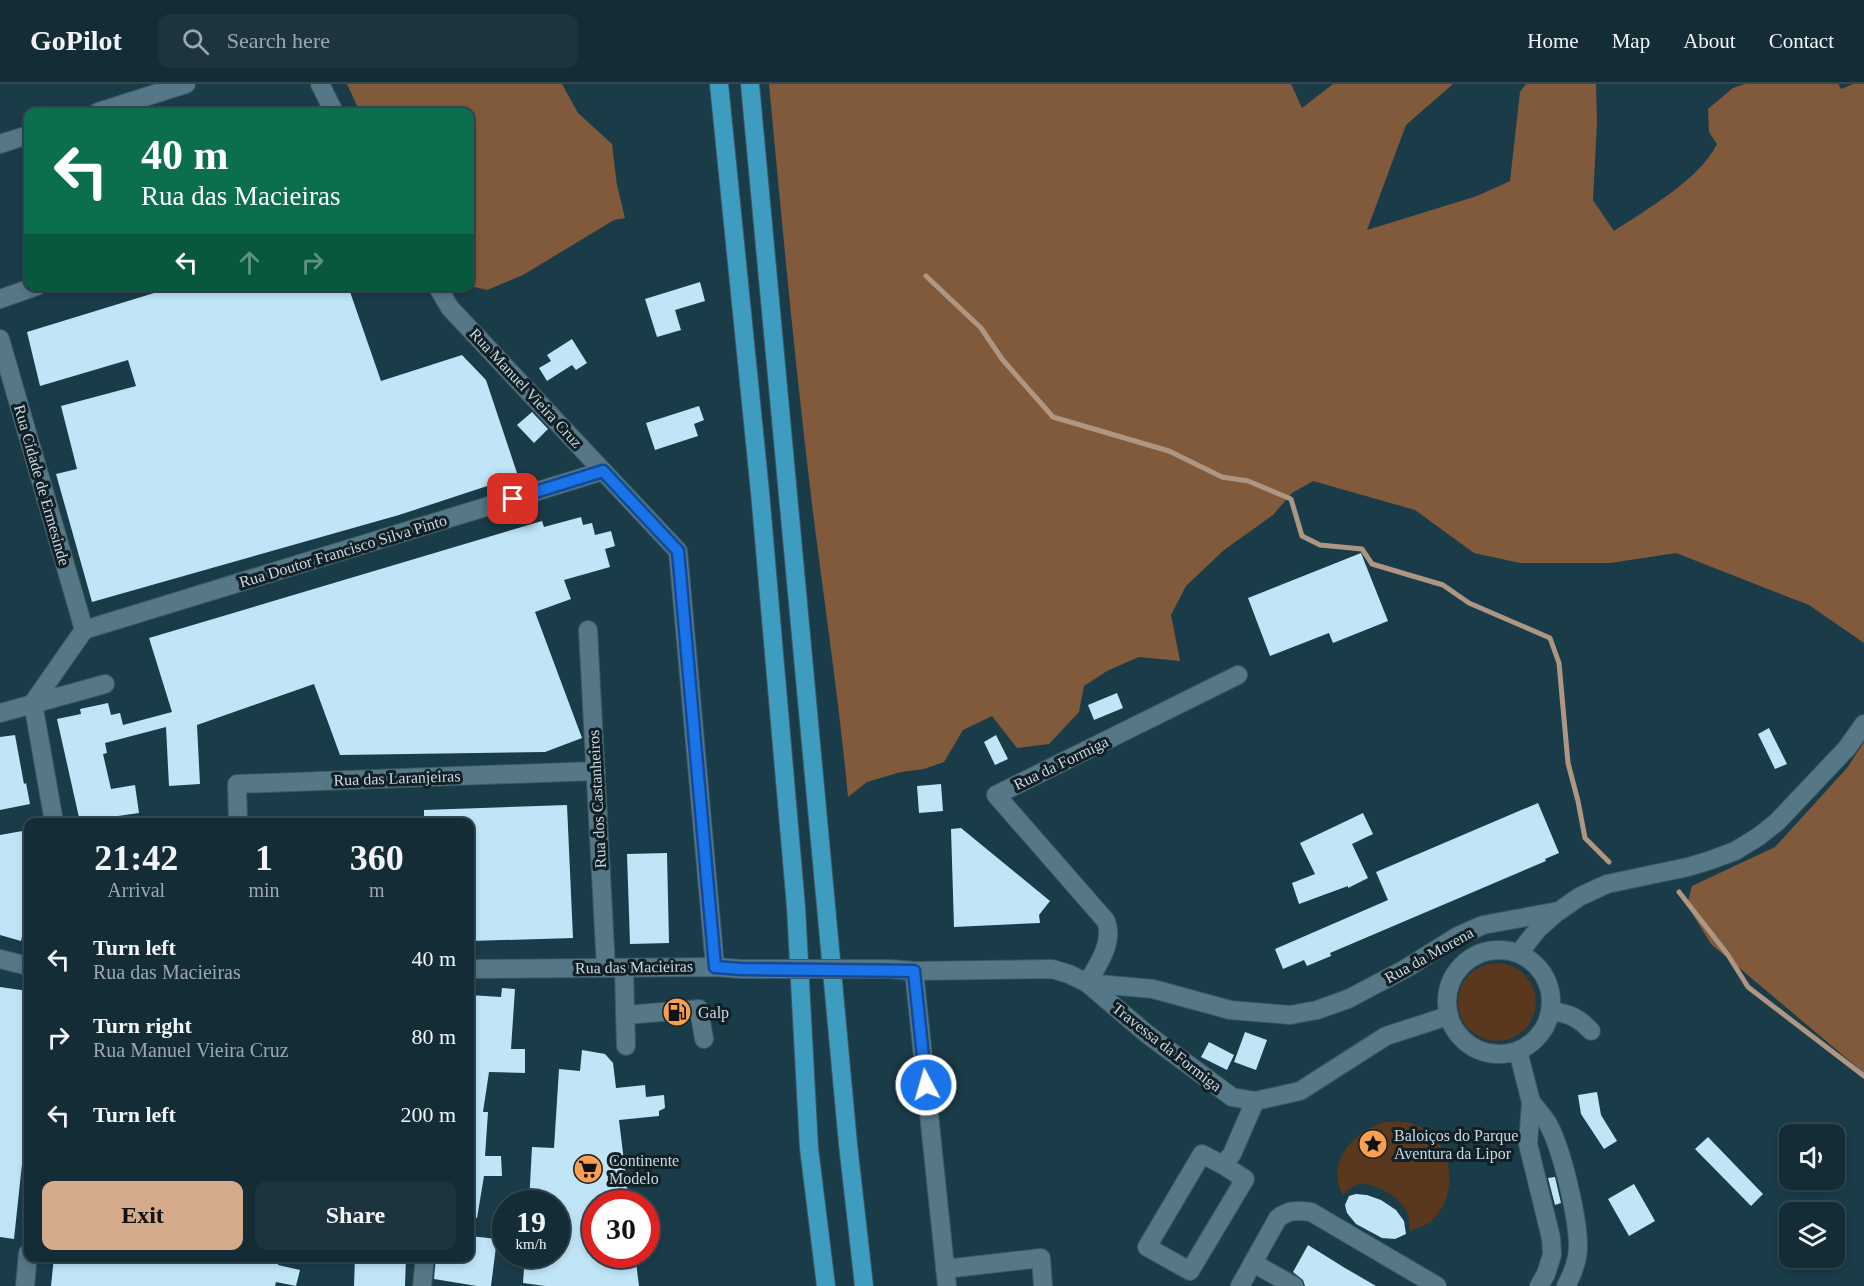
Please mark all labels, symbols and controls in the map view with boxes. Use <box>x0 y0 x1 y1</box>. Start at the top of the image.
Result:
search box <box>158 14 578 68</box>
text: GoPilot <box>30 25 122 56</box>
icon: search <box>179 25 212 58</box>
text: Search here <box>227 28 330 53</box>
text: Home <box>1527 29 1579 53</box>
text: Map <box>1612 29 1650 53</box>
text: About <box>1683 29 1736 53</box>
text: Contact <box>1769 29 1834 53</box>
icon: left <box>42 132 120 210</box>
text: 40 m <box>141 132 229 178</box>
text: Rua das Macieiras <box>141 181 340 211</box>
icon: left <box>170 246 203 279</box>
icon: ahead <box>233 246 266 279</box>
icon: right <box>296 246 329 279</box>
street label: Rua Manuel Vieira Cruz <box>466 325 586 451</box>
street label: Rua Cidade de Ermesinde <box>11 403 73 567</box>
pin <box>487 473 538 524</box>
icon: arrive <box>496 482 529 515</box>
street label: Rua Doutor Francisco Silva Pinto <box>237 511 449 591</box>
street label: Rua dos Castanheiros <box>585 729 609 869</box>
street label: Rua da Formiga <box>1011 733 1111 794</box>
street label: Rua das Laranjeiras <box>333 767 461 790</box>
text: 21:42 <box>94 838 178 878</box>
text: 1 <box>255 838 273 878</box>
text: 360 <box>350 838 404 878</box>
text: Arrival <box>107 879 165 901</box>
text: min <box>248 879 280 901</box>
text: m <box>369 879 385 901</box>
street label: Rua da Morena <box>1382 924 1476 986</box>
text: Turn left <box>93 935 176 960</box>
icon: left <box>42 943 75 976</box>
text: 40 m <box>411 946 456 971</box>
street label: Rua das Macieiras <box>575 957 693 977</box>
text: Rua das Macieiras <box>93 961 241 983</box>
fuel station icon: Galp <box>661 996 693 1028</box>
street label: Travessa da Formiga <box>1109 999 1225 1096</box>
place label: Galp <box>698 1004 729 1022</box>
text: Turn right <box>93 1013 192 1038</box>
icon: right <box>42 1021 75 1054</box>
text: 80 m <box>411 1024 456 1049</box>
text: Rua Manuel Vieira Cruz <box>93 1039 289 1061</box>
position arrow <box>894 1053 958 1117</box>
icon: left <box>42 1099 75 1132</box>
text: Turn left <box>93 1102 176 1127</box>
text: 200 m <box>400 1102 456 1127</box>
map controls <box>1779 1124 1845 1268</box>
button: sound <box>1779 1124 1845 1190</box>
place label: Baloiços do Parque Aventura da Lipor <box>1394 1127 1518 1163</box>
place icon: Baloiços do Parque Aventura da Lipor <box>1357 1128 1389 1160</box>
place label: Continente Modelo <box>609 1152 679 1187</box>
supermarket icon: Continente Modelo <box>572 1153 604 1185</box>
button: Exit <box>42 1181 243 1250</box>
button: Share <box>255 1181 456 1250</box>
speed limit sign: 30 <box>582 1190 660 1268</box>
button: layers <box>1779 1202 1845 1268</box>
text: 19 <box>516 1205 546 1238</box>
text: km/h <box>516 1236 546 1252</box>

